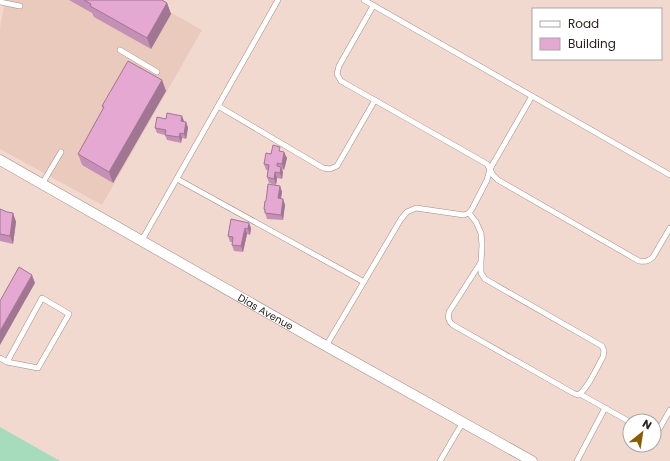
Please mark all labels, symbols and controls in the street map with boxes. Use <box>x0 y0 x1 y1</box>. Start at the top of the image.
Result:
legend <box>532 8 662 60</box>
text: Road <box>568 15 599 32</box>
text: Building <box>568 35 616 52</box>
street label: Dias Avenue <box>235 290 296 333</box>
north arrow <box>622 413 662 453</box>
text: N <box>639 415 655 433</box>

